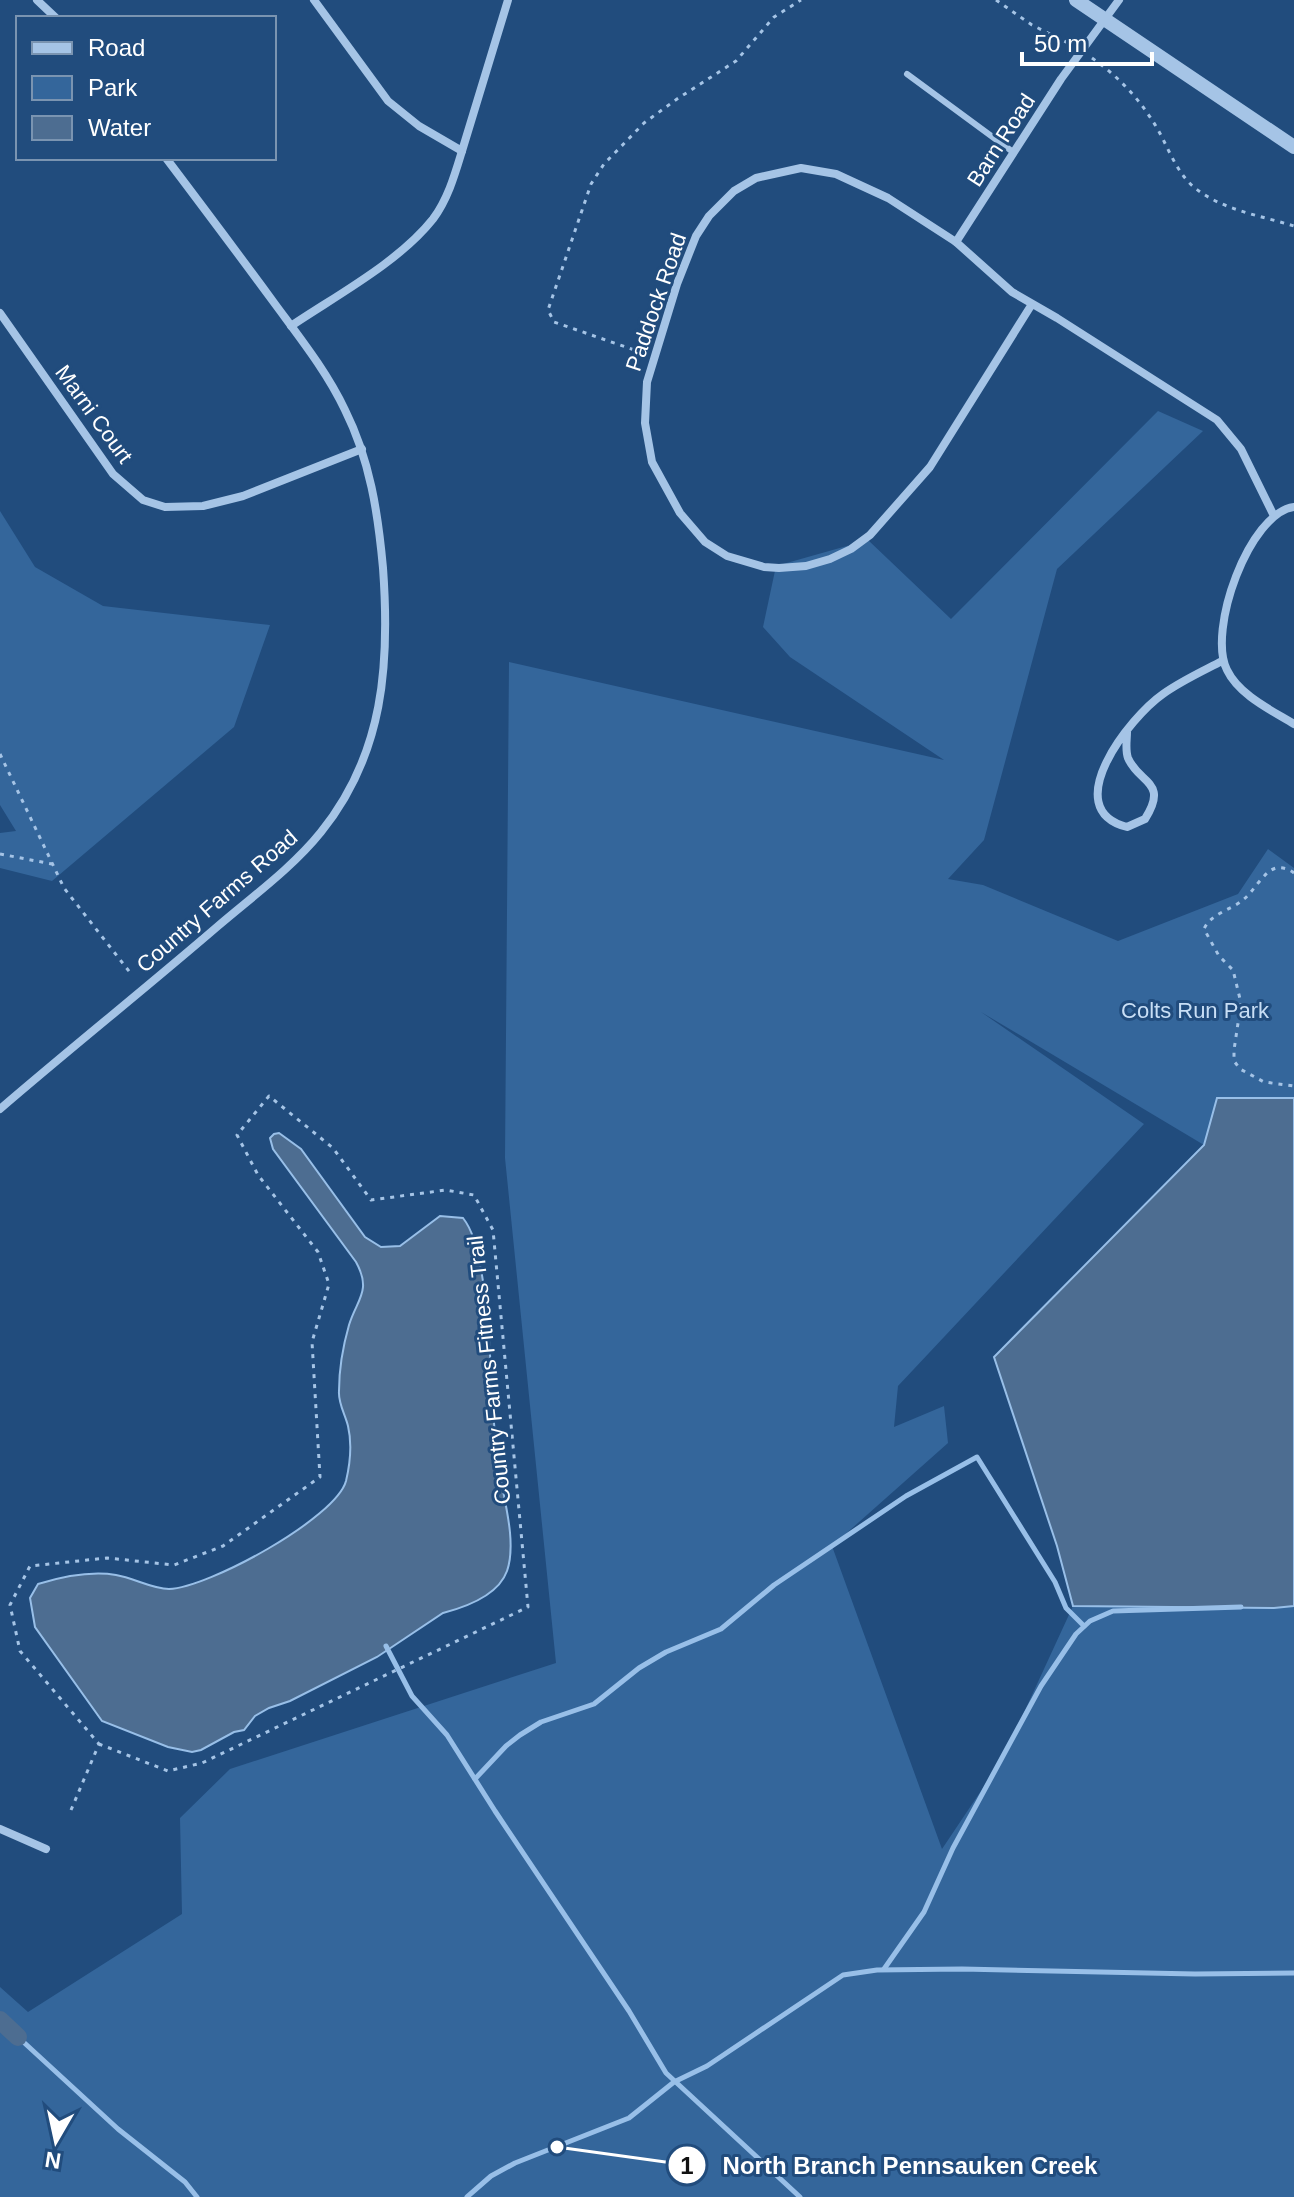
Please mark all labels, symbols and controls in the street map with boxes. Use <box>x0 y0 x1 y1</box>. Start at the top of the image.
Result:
legend <box>16 16 276 160</box>
scale bar <box>1022 16 1152 66</box>
text: 50 m <box>1034 30 1087 57</box>
text: Road <box>88 34 145 61</box>
text: Park <box>88 74 138 101</box>
street label: Barn Road <box>962 89 1040 191</box>
text: Water <box>88 114 151 141</box>
street label: Paddock Road <box>621 230 691 374</box>
street label: Marni Court <box>50 360 138 468</box>
street label: Country Farms Road <box>132 825 302 977</box>
park label: Colts Run Park <box>1121 998 1270 1023</box>
street label: Country Farms Fitness Trail <box>462 1234 516 1506</box>
north arrow <box>16 2101 96 2181</box>
callout: North Branch Pennsauken Creek <box>667 2141 1114 2189</box>
text: N <box>43 2147 63 2174</box>
text: 1 <box>680 2152 694 2179</box>
text: North Branch Pennsauken Creek <box>723 2152 1098 2179</box>

